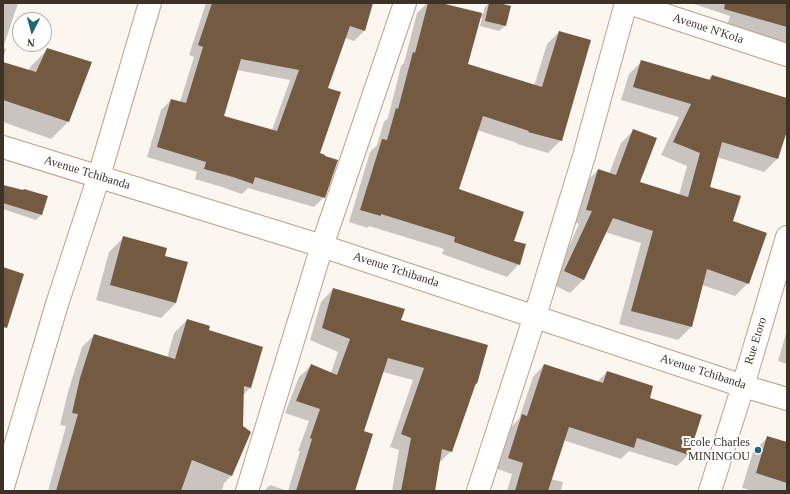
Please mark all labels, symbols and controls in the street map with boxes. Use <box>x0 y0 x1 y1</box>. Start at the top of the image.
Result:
street label: Avenue N'Kola <box>671 11 745 47</box>
north arrow <box>12 12 52 52</box>
text: N <box>26 37 35 49</box>
street label: Avenue Tchibanda <box>42 153 132 193</box>
street label: Avenue Tchibanda <box>351 249 441 291</box>
street label: Rue Etoro <box>742 315 770 367</box>
street label: Avenue Tchibanda <box>658 351 748 393</box>
place label: Ecole Charles MININGOU <box>683 436 750 464</box>
marker: Ecole Charles MININGOU <box>753 445 763 455</box>

